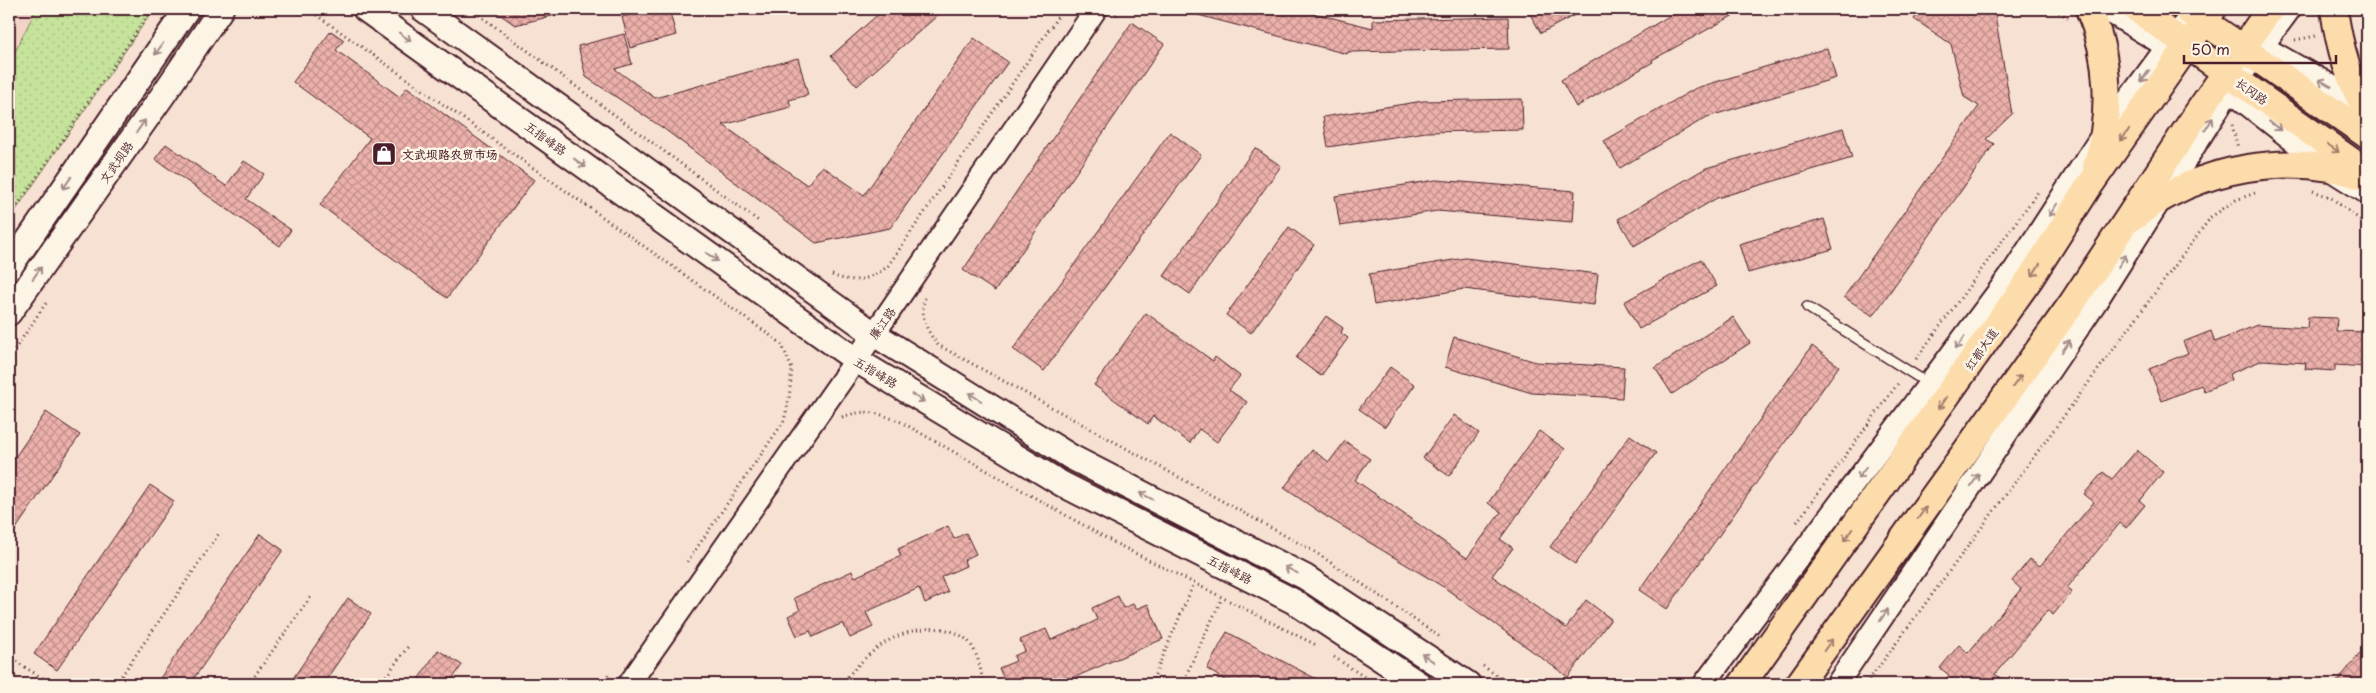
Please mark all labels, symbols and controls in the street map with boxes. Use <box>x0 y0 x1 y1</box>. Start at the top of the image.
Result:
one-way arrow <box>398 32 411 43</box>
scale bar <box>2184 32 2336 64</box>
text: 50 m <box>2191 37 2230 60</box>
one-way arrow <box>154 42 164 56</box>
one-way arrow <box>2140 69 2150 83</box>
street label: 长冈路 <box>2232 73 2272 109</box>
one-way arrow <box>2318 77 2332 87</box>
street label: 五指峰路 <box>521 117 571 159</box>
one-way arrow <box>2205 117 2215 131</box>
one-way arrow <box>136 119 146 133</box>
one-way arrow <box>2268 120 2281 131</box>
one-way arrow <box>2120 127 2130 141</box>
street label: 文武坝路 <box>95 137 137 187</box>
shop icon: 文武坝路农贸市场 <box>371 141 397 167</box>
one-way arrow <box>2326 143 2340 153</box>
place label: 文武坝路农贸市场 <box>402 145 498 163</box>
one-way arrow <box>572 158 586 168</box>
one-way arrow <box>62 176 72 190</box>
one-way arrow <box>2048 203 2058 217</box>
one-way arrow <box>705 252 719 262</box>
one-way arrow <box>2117 254 2128 268</box>
one-way arrow <box>2030 263 2040 277</box>
one-way arrow <box>32 266 42 280</box>
street label: 廉江路 <box>864 303 900 343</box>
street label: 红都大道 <box>1960 324 2002 374</box>
one-way arrow <box>1955 336 1965 350</box>
one-way arrow <box>2061 339 2071 353</box>
street label: 五指峰路 <box>851 352 901 392</box>
one-way arrow <box>2012 374 2022 388</box>
one-way arrow <box>969 392 983 402</box>
one-way arrow <box>911 393 925 403</box>
one-way arrow <box>1937 396 1947 410</box>
one-way arrow <box>1857 466 1867 480</box>
one-way arrow <box>1970 474 1980 488</box>
one-way arrow <box>1139 491 1154 501</box>
one-way arrow <box>1917 506 1927 520</box>
one-way arrow <box>1843 528 1853 542</box>
street label: 五指峰路 <box>1205 550 1255 588</box>
one-way arrow <box>1284 565 1299 574</box>
one-way arrow <box>1879 608 1889 622</box>
one-way arrow <box>1822 639 1833 652</box>
one-way arrow <box>1421 652 1435 662</box>

